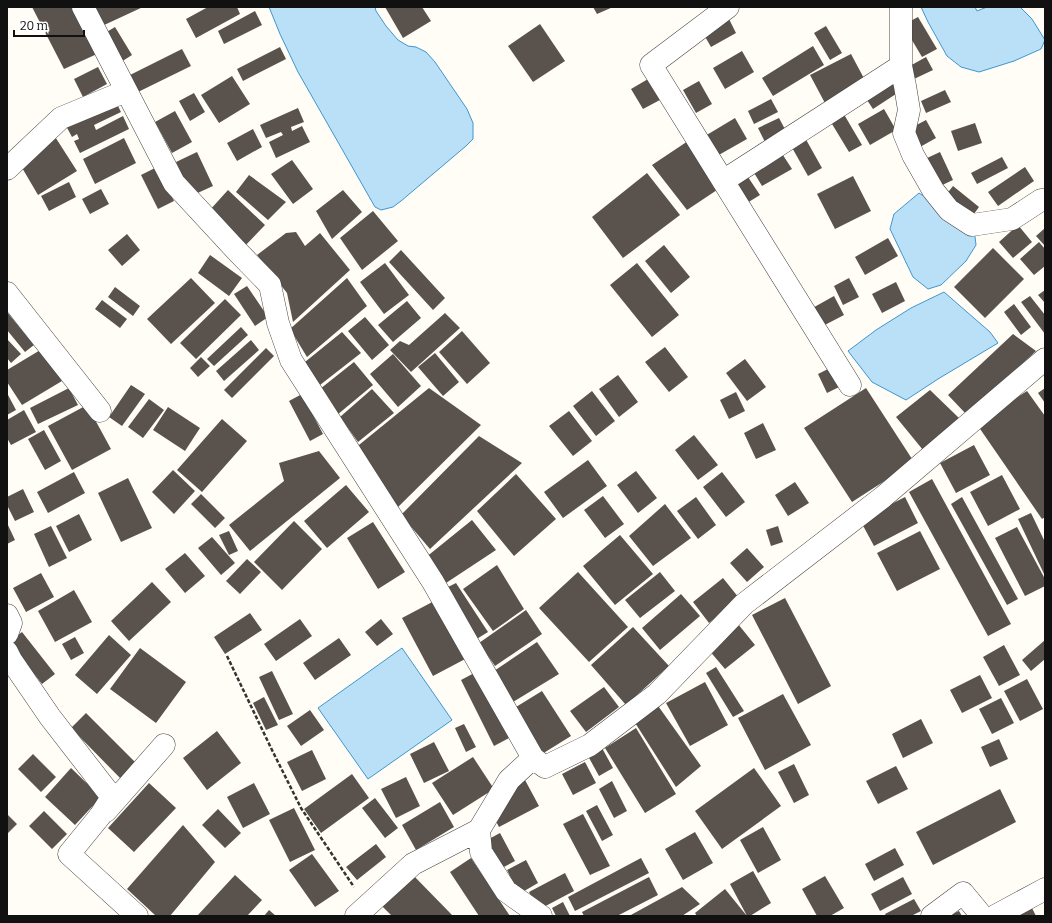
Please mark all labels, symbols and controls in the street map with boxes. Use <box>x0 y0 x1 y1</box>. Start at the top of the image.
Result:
scale bar <box>14 12 84 38</box>
text: 20 m <box>20 19 49 33</box>

